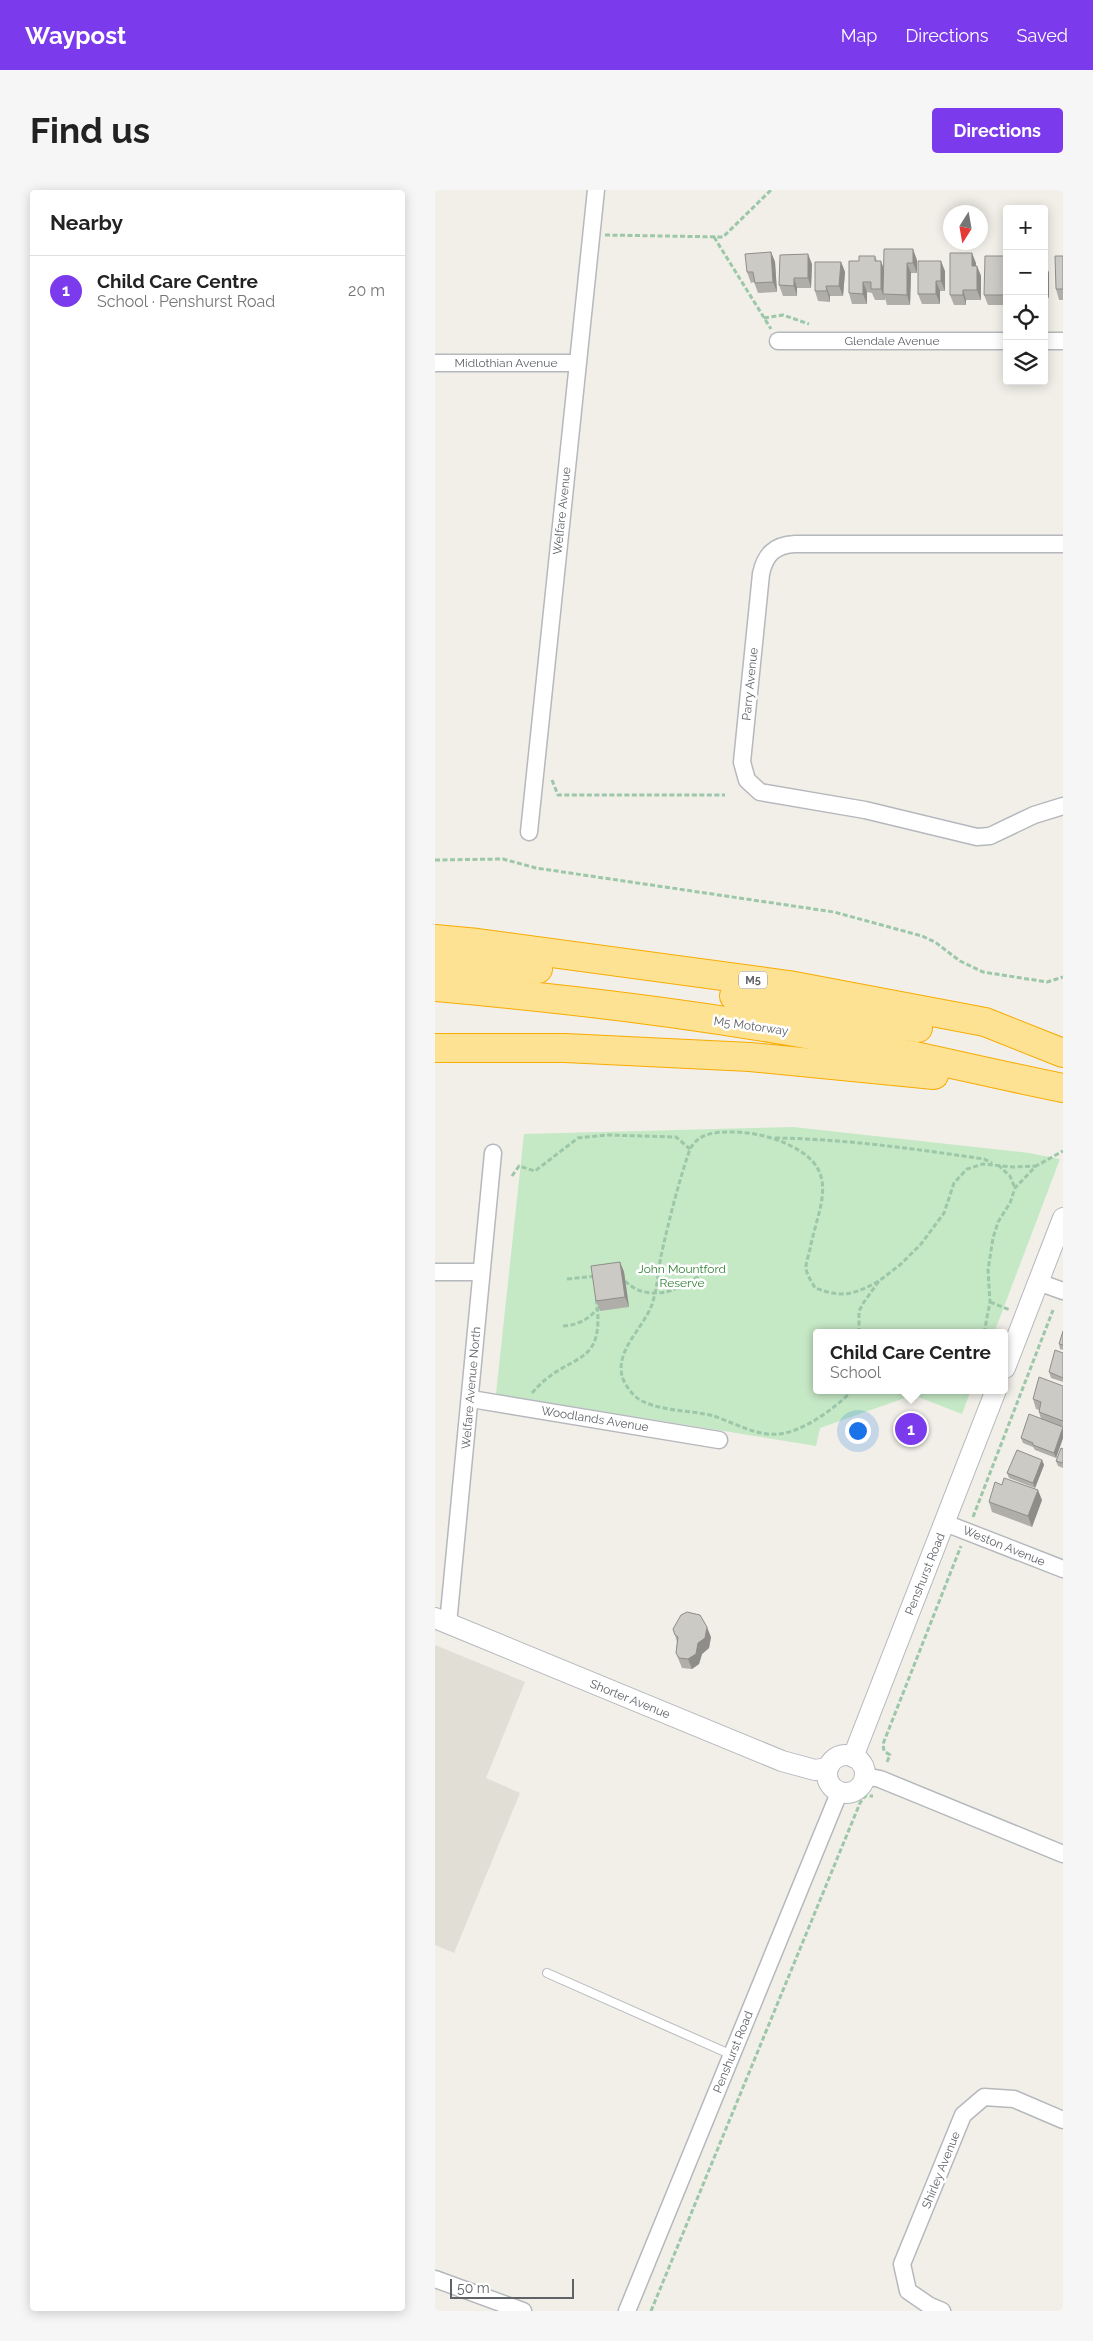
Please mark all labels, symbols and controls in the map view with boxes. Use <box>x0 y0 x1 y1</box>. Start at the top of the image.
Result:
text: Waypost <box>25 21 126 50</box>
text: Map <box>841 25 877 46</box>
text: Directions <box>905 25 989 46</box>
text: Saved <box>1017 25 1068 46</box>
button: Directions <box>932 108 1063 153</box>
text: Find us <box>30 110 150 151</box>
north arrow <box>943 205 988 250</box>
map controls <box>1003 205 1048 385</box>
button: + <box>1003 205 1048 250</box>
text: Nearby <box>50 210 123 235</box>
button: − <box>1003 250 1048 295</box>
text: Child Care Centre <box>97 270 258 292</box>
text: 1 <box>62 281 70 300</box>
text: 20 m <box>348 281 385 300</box>
text: School · Penshurst Road <box>97 292 275 311</box>
button: locate <box>1003 295 1048 340</box>
street label: Glendale Avenue <box>844 334 940 348</box>
button: layers <box>1003 340 1048 385</box>
street label: Midlothian Avenue <box>455 356 557 370</box>
street label: Welfare Avenue <box>550 466 574 556</box>
street label: Parry Avenue <box>739 647 761 721</box>
road number: M5 <box>739 972 767 988</box>
street label: M5 Motorway <box>713 1014 790 1038</box>
park label: John Mountford Reserve <box>638 1262 726 1290</box>
street label: Welfare Avenue North <box>459 1326 483 1450</box>
popup <box>813 1329 1008 1394</box>
text: Child Care Centre <box>830 1341 991 1363</box>
text: School <box>830 1363 881 1382</box>
street label: Woodlands Avenue <box>540 1404 650 1434</box>
pin: 1 <box>895 1410 927 1448</box>
your location <box>845 1418 871 1444</box>
street label: Weston Avenue <box>961 1523 1047 1569</box>
street label: Penshurst Road <box>902 1531 948 1617</box>
street label: Shorter Avenue <box>588 1677 672 1721</box>
street label: Penshurst Road <box>710 2009 756 2095</box>
street label: Shirley Avenue <box>919 2129 963 2211</box>
scale bar <box>450 2276 574 2299</box>
text: 50 m <box>457 2280 490 2296</box>

